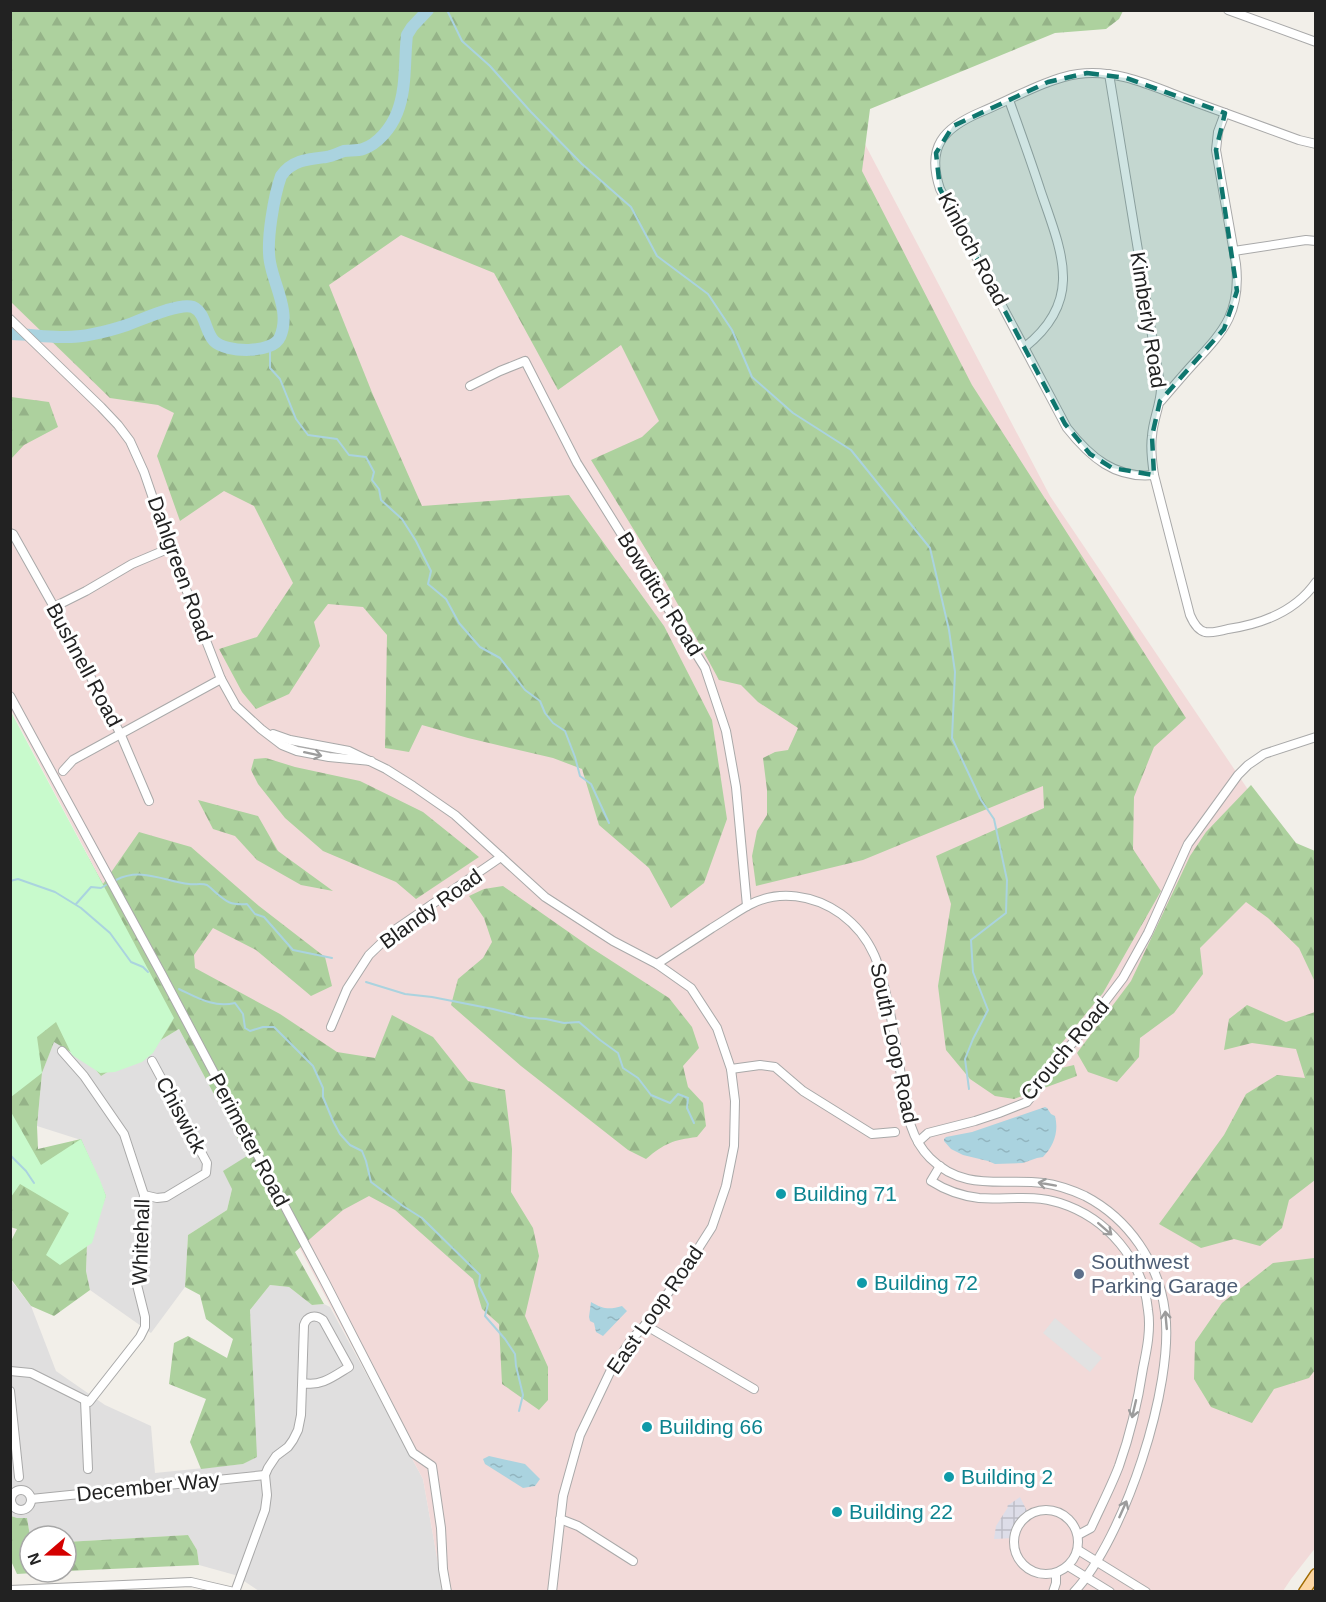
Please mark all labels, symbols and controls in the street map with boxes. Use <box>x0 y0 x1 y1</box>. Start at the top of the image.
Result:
street label: Kinloch Road <box>934 188 1013 309</box>
street label: Kimberly Road <box>1126 250 1171 390</box>
street label: Dahlgreen Road <box>144 493 217 645</box>
street label: Bowditch Road <box>613 528 708 660</box>
street label: Bushnell Road <box>42 599 127 730</box>
one-way arrow <box>303 749 322 760</box>
street label: Blandy Road <box>375 864 486 953</box>
street label: South Loop Road <box>866 961 923 1125</box>
street label: Crouch Road <box>1016 995 1113 1104</box>
street label: Perimeter Road <box>205 1069 294 1210</box>
street label: Chiswick <box>152 1073 211 1157</box>
one-way arrow <box>1037 1179 1057 1190</box>
place label: Building 71 <box>793 1182 897 1205</box>
marker: Building 71 <box>774 1187 788 1201</box>
street label: Whitehall <box>128 1198 154 1286</box>
one-way arrow <box>1097 1222 1112 1236</box>
street label: East Loop Road <box>602 1241 707 1378</box>
place label: Southwest Parking Garage <box>1091 1250 1238 1297</box>
marker: Southwest Parking Garage <box>1072 1267 1086 1281</box>
place label: Building 72 <box>874 1271 978 1294</box>
marker: Building 72 <box>855 1276 869 1290</box>
one-way arrow <box>1160 1311 1171 1331</box>
one-way arrow <box>1128 1399 1140 1418</box>
place label: Building 66 <box>659 1415 763 1438</box>
marker: Building 66 <box>640 1420 654 1434</box>
place label: Building 2 <box>961 1465 1053 1488</box>
street label: December Way <box>75 1467 221 1505</box>
marker: Building 2 <box>942 1470 956 1484</box>
place label: Building 22 <box>849 1500 953 1523</box>
one-way arrow <box>1117 1500 1129 1518</box>
marker: Building 22 <box>830 1505 844 1519</box>
north arrow <box>18 1524 78 1584</box>
text: N <box>24 1551 44 1567</box>

